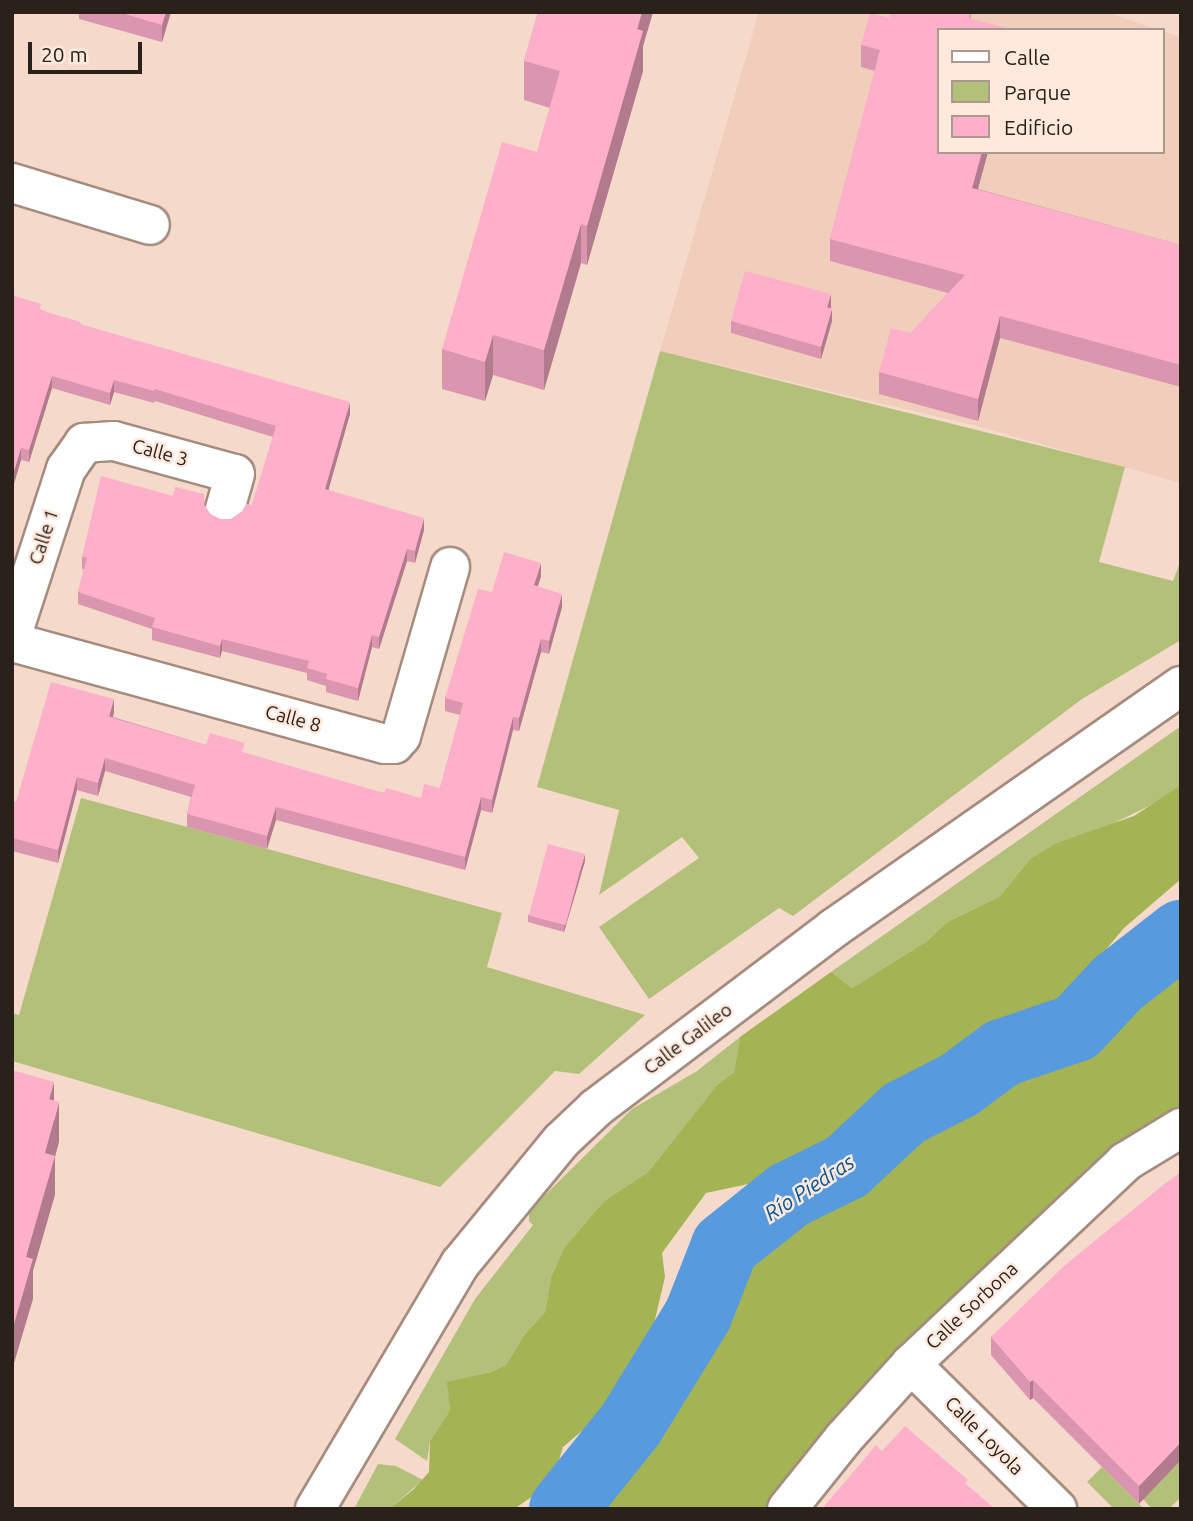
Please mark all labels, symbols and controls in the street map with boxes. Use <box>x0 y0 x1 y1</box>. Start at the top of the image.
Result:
scale bar <box>32 28 145 72</box>
legend <box>937 28 1165 154</box>
text: 20 m <box>41 42 88 66</box>
text: Calle <box>1004 45 1050 69</box>
text: Parque <box>1004 80 1071 104</box>
text: Edificio <box>1004 115 1073 139</box>
street label: Calle 3 <box>130 435 190 471</box>
street label: Calle 1 <box>24 506 64 568</box>
street label: Calle 8 <box>263 701 323 737</box>
street label: Calle Galileo <box>639 998 737 1080</box>
water label: Río Piedras <box>759 1149 859 1225</box>
street label: Calle Sorbona <box>921 1258 1023 1354</box>
street label: Calle Loyola <box>940 1392 1028 1480</box>

